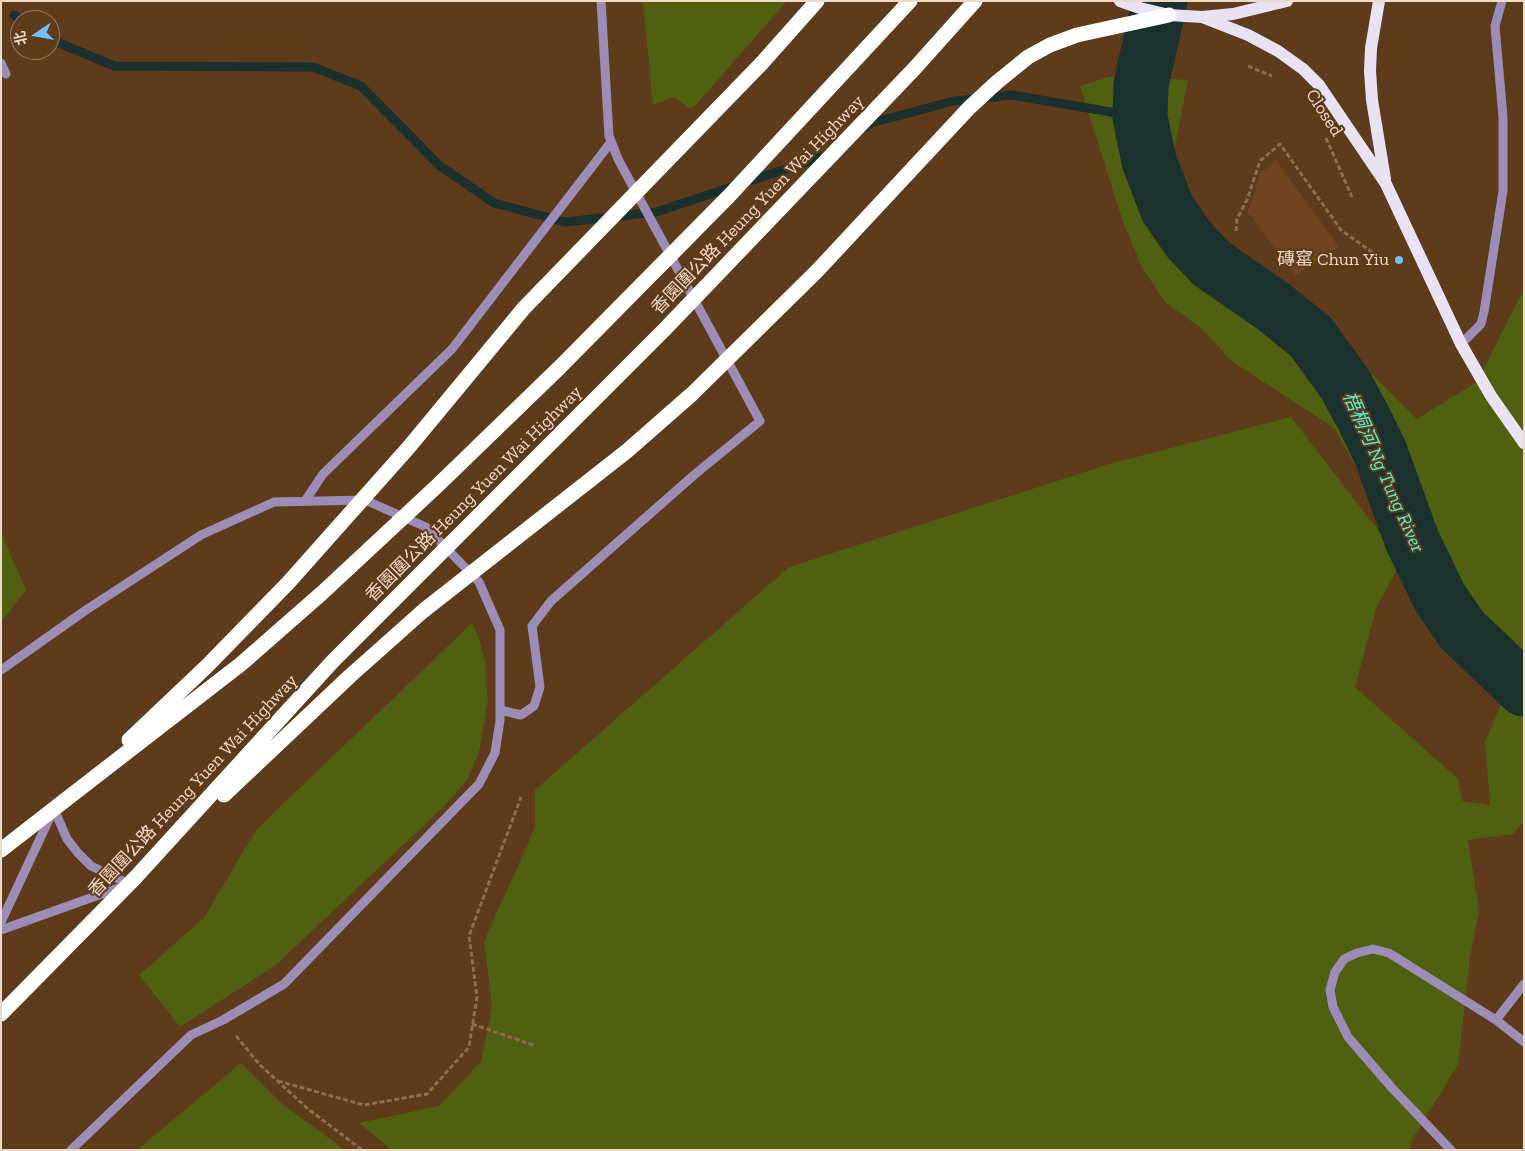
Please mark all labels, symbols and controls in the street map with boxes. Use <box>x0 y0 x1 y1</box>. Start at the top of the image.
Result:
north arrow <box>10 10 60 60</box>
text: 北 <box>11 29 31 47</box>
street label: Closed <box>1301 85 1347 141</box>
street label: 香園圍公路 Heung Yuen Wai Highway <box>647 91 869 319</box>
place label: 磚窰 Chun Yiu <box>1277 249 1389 271</box>
marker: 磚窰 Chun Yiu <box>1393 254 1405 266</box>
street label: 香園圍公路 Heung Yuen Wai Highway <box>362 382 586 606</box>
water label: 梧桐河 Ng Tung River <box>1337 388 1429 556</box>
street label: 香園圍公路 Heung Yuen Wai Highway <box>84 670 302 902</box>

